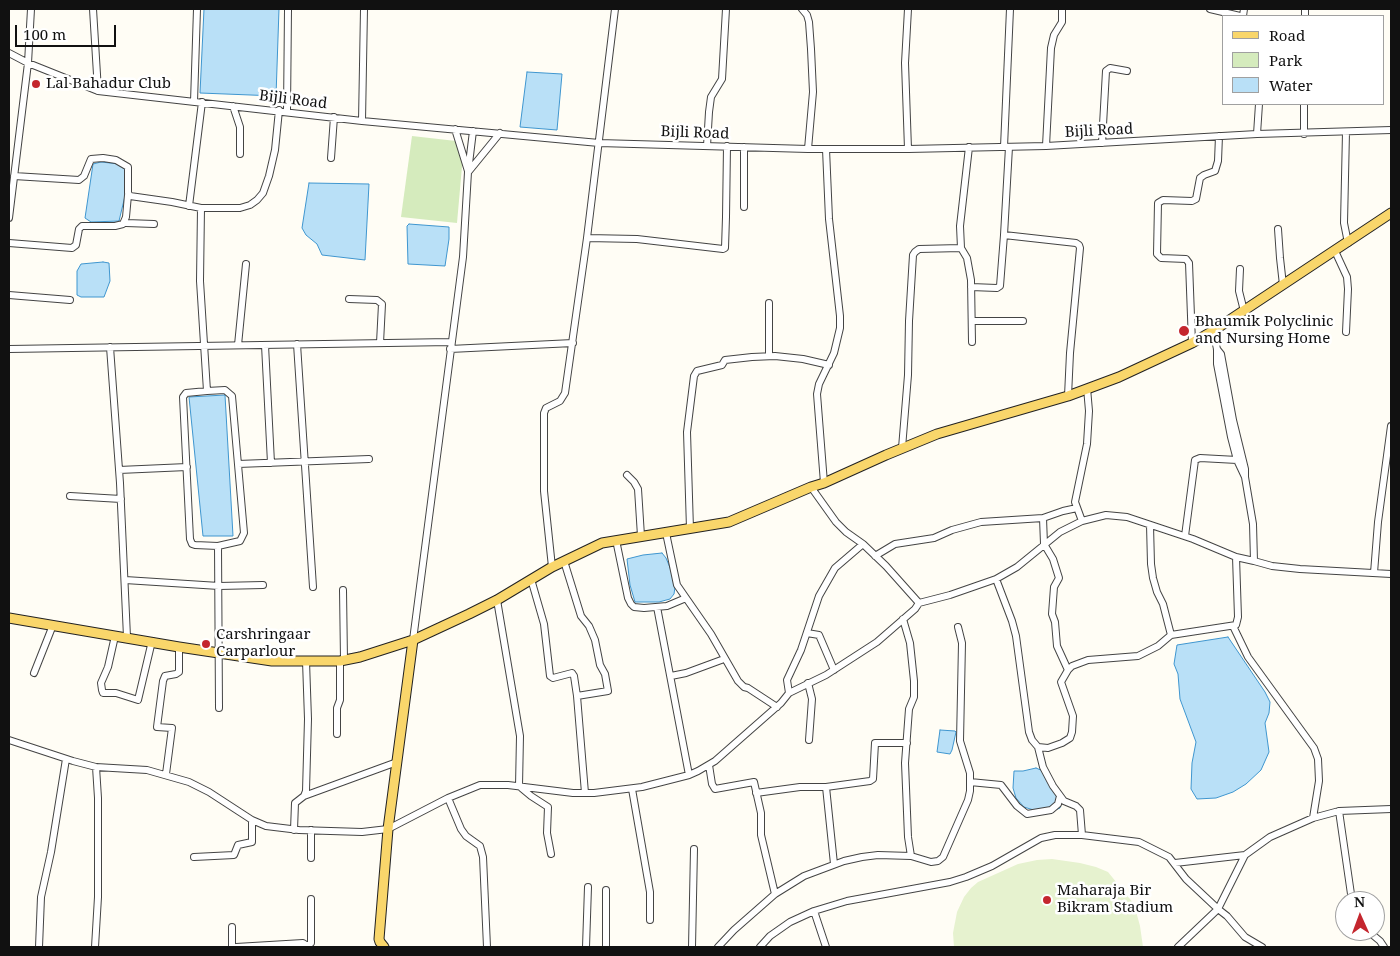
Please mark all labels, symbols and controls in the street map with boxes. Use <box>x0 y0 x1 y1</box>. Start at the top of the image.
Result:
scale bar <box>18 15 119 47</box>
legend <box>1222 15 1385 105</box>
text: 100 m <box>23 24 66 44</box>
text: Road <box>1269 25 1305 45</box>
text: Park <box>1269 50 1302 70</box>
place label: Lal Bahadur Club <box>46 75 171 93</box>
text: Water <box>1269 75 1312 95</box>
marker: Lal Bahadur Club <box>30 78 42 90</box>
street label: Bijli Road <box>258 87 328 113</box>
street label: Bijli Road <box>1064 120 1134 142</box>
street label: Bijli Road <box>660 123 730 143</box>
place label: Bhaumik Polyclinic and Nursing Home <box>1195 313 1333 348</box>
marker: Bhaumik Polyclinic and Nursing Home <box>1177 324 1191 338</box>
place label: Carshringaar Carparlour <box>216 626 311 661</box>
marker: Carshringaar Carparlour <box>200 638 212 650</box>
place label: Maharaja Bir Bikram Stadium <box>1057 882 1173 917</box>
north arrow <box>1335 891 1385 941</box>
text: N <box>1354 892 1365 911</box>
marker: Maharaja Bir Bikram Stadium <box>1041 894 1053 906</box>

